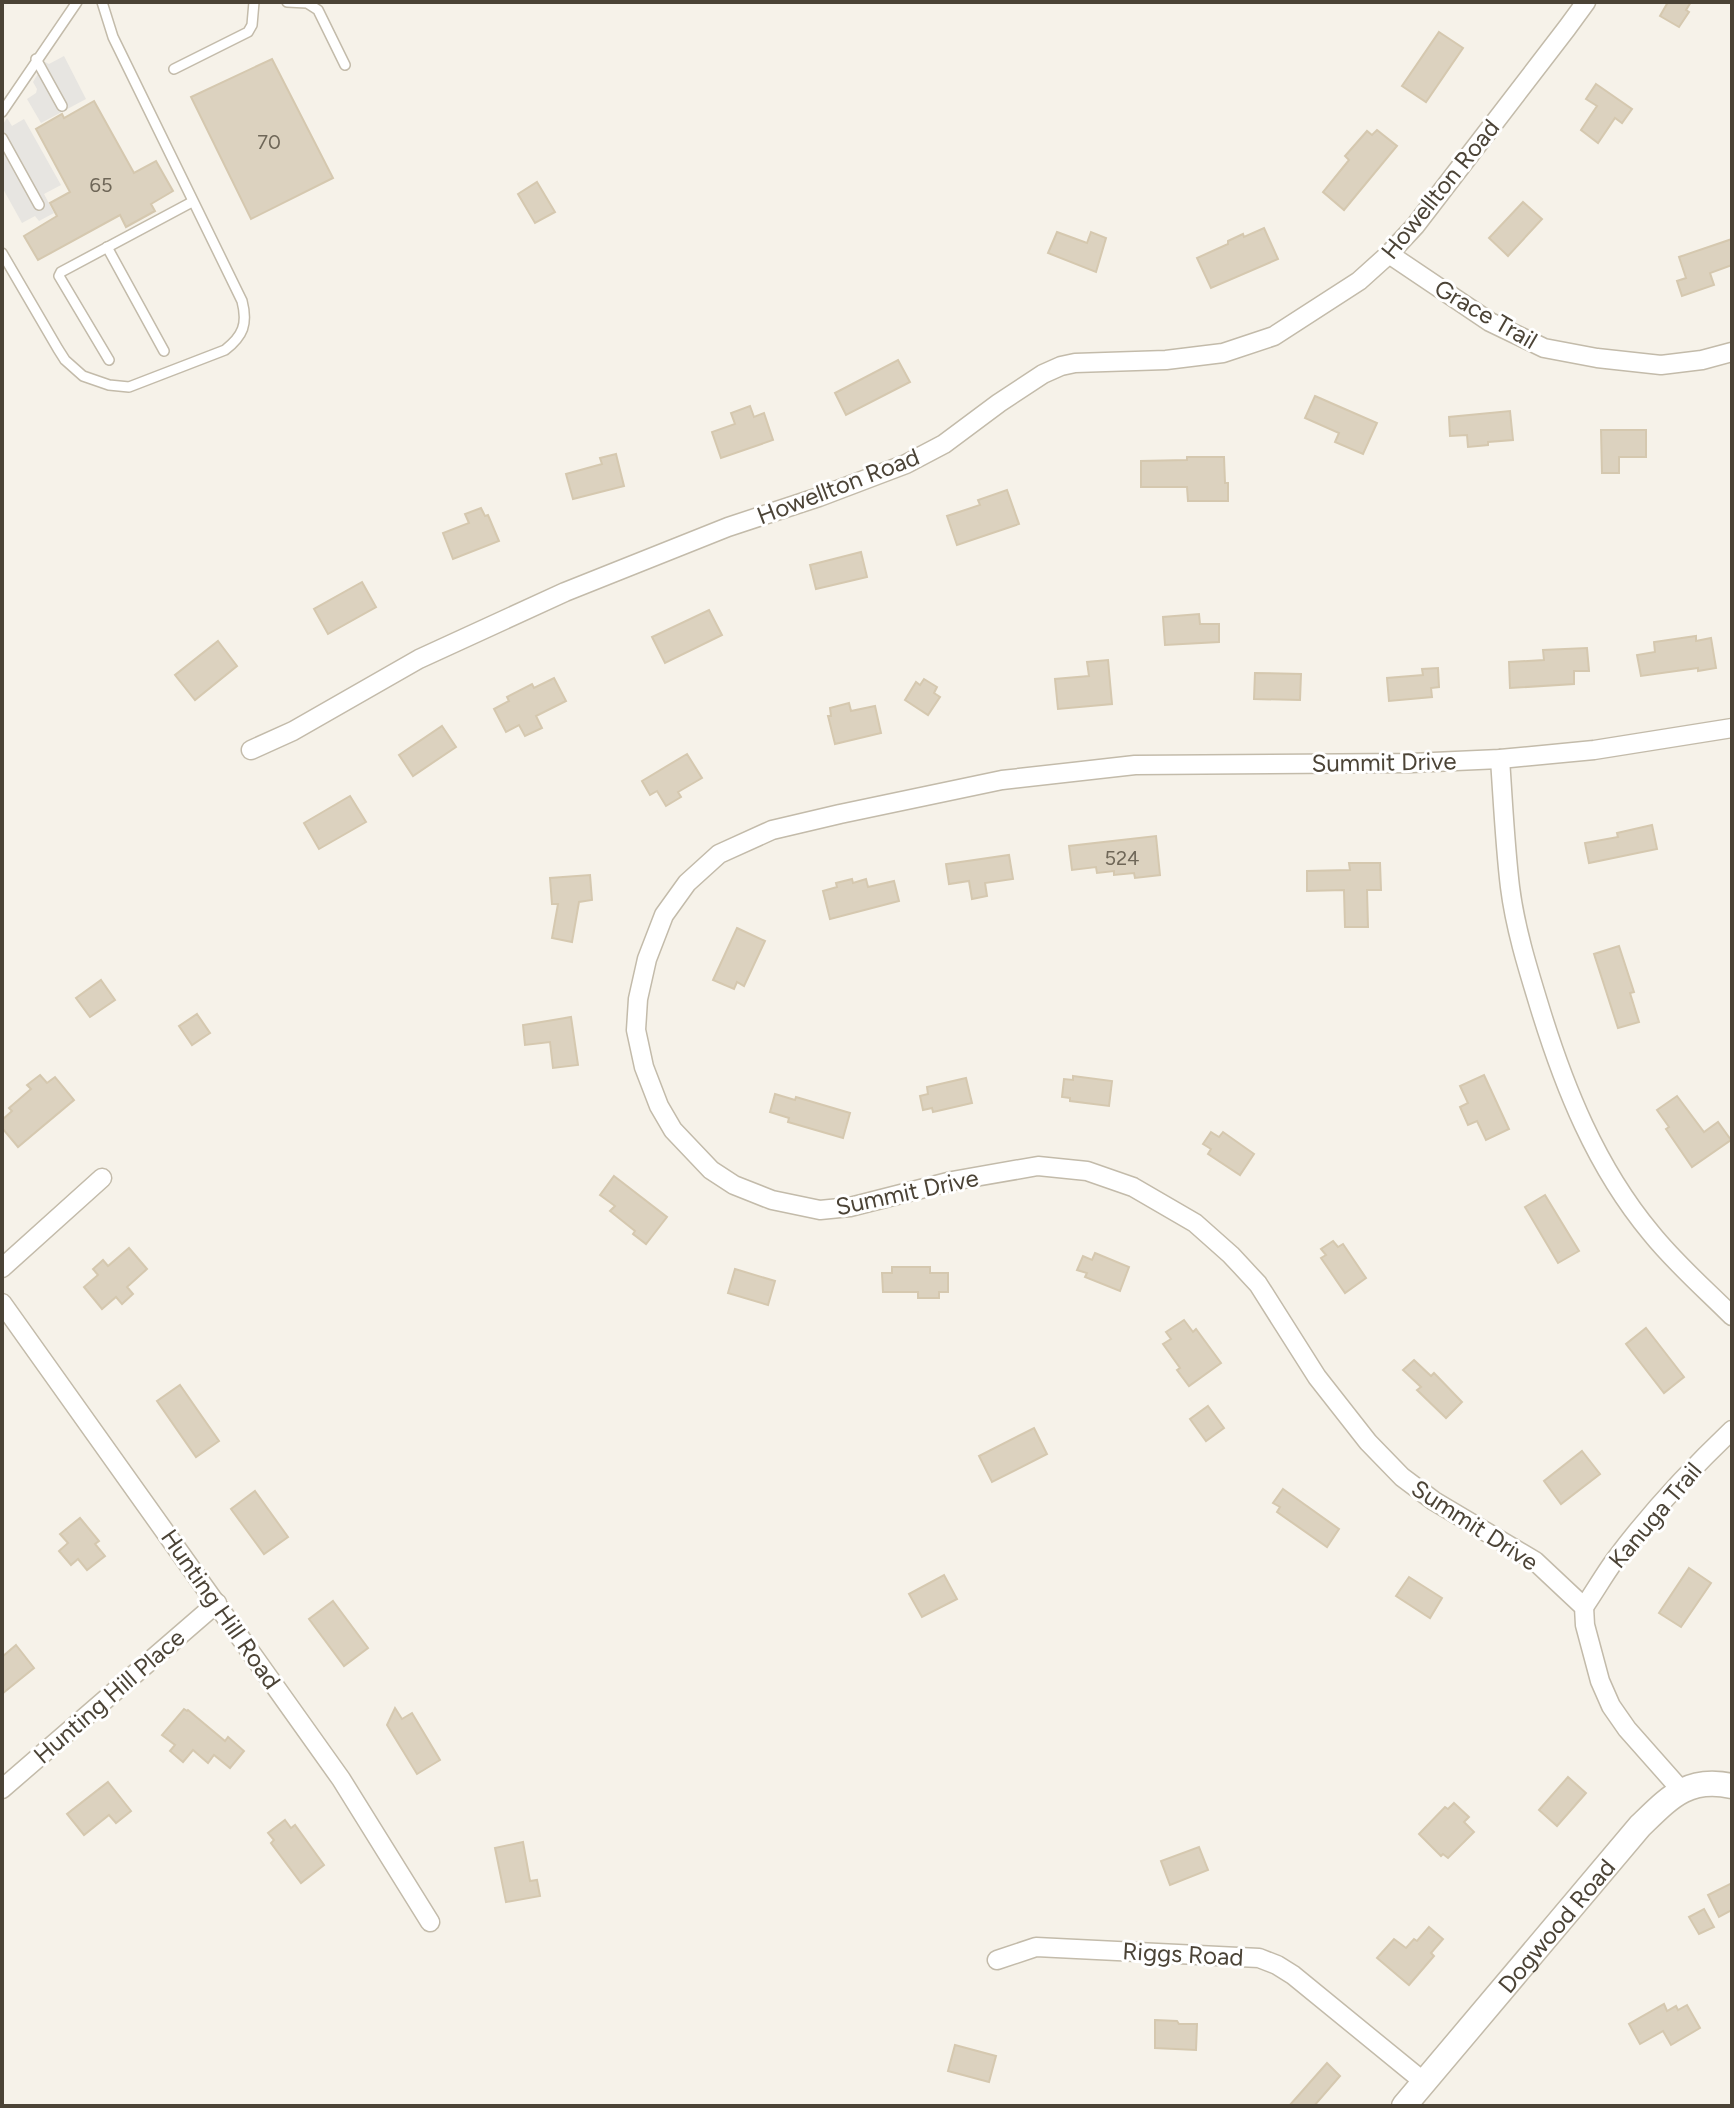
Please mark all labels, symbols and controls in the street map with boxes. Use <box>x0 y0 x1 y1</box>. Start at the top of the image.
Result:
street label: Howellton Road <box>1375 113 1505 265</box>
house number: 70 <box>257 130 281 154</box>
house number: 65 <box>90 173 112 197</box>
street label: Grace Trail <box>1429 273 1543 355</box>
street label: Howellton Road <box>753 442 923 530</box>
street label: Summit Drive <box>1311 746 1457 778</box>
house number: 524 <box>1104 846 1140 870</box>
street label: Summit Drive <box>833 1163 981 1221</box>
street label: Kanuga Trail <box>1602 1456 1708 1574</box>
street label: Summit Drive <box>1406 1473 1544 1577</box>
street label: Hunting Hill Road <box>155 1524 287 1694</box>
street label: Hunting Hill Place <box>28 1623 190 1769</box>
street label: Dogwood Road <box>1491 1853 1621 1998</box>
street label: Riggs Road <box>1122 1936 1244 1972</box>

